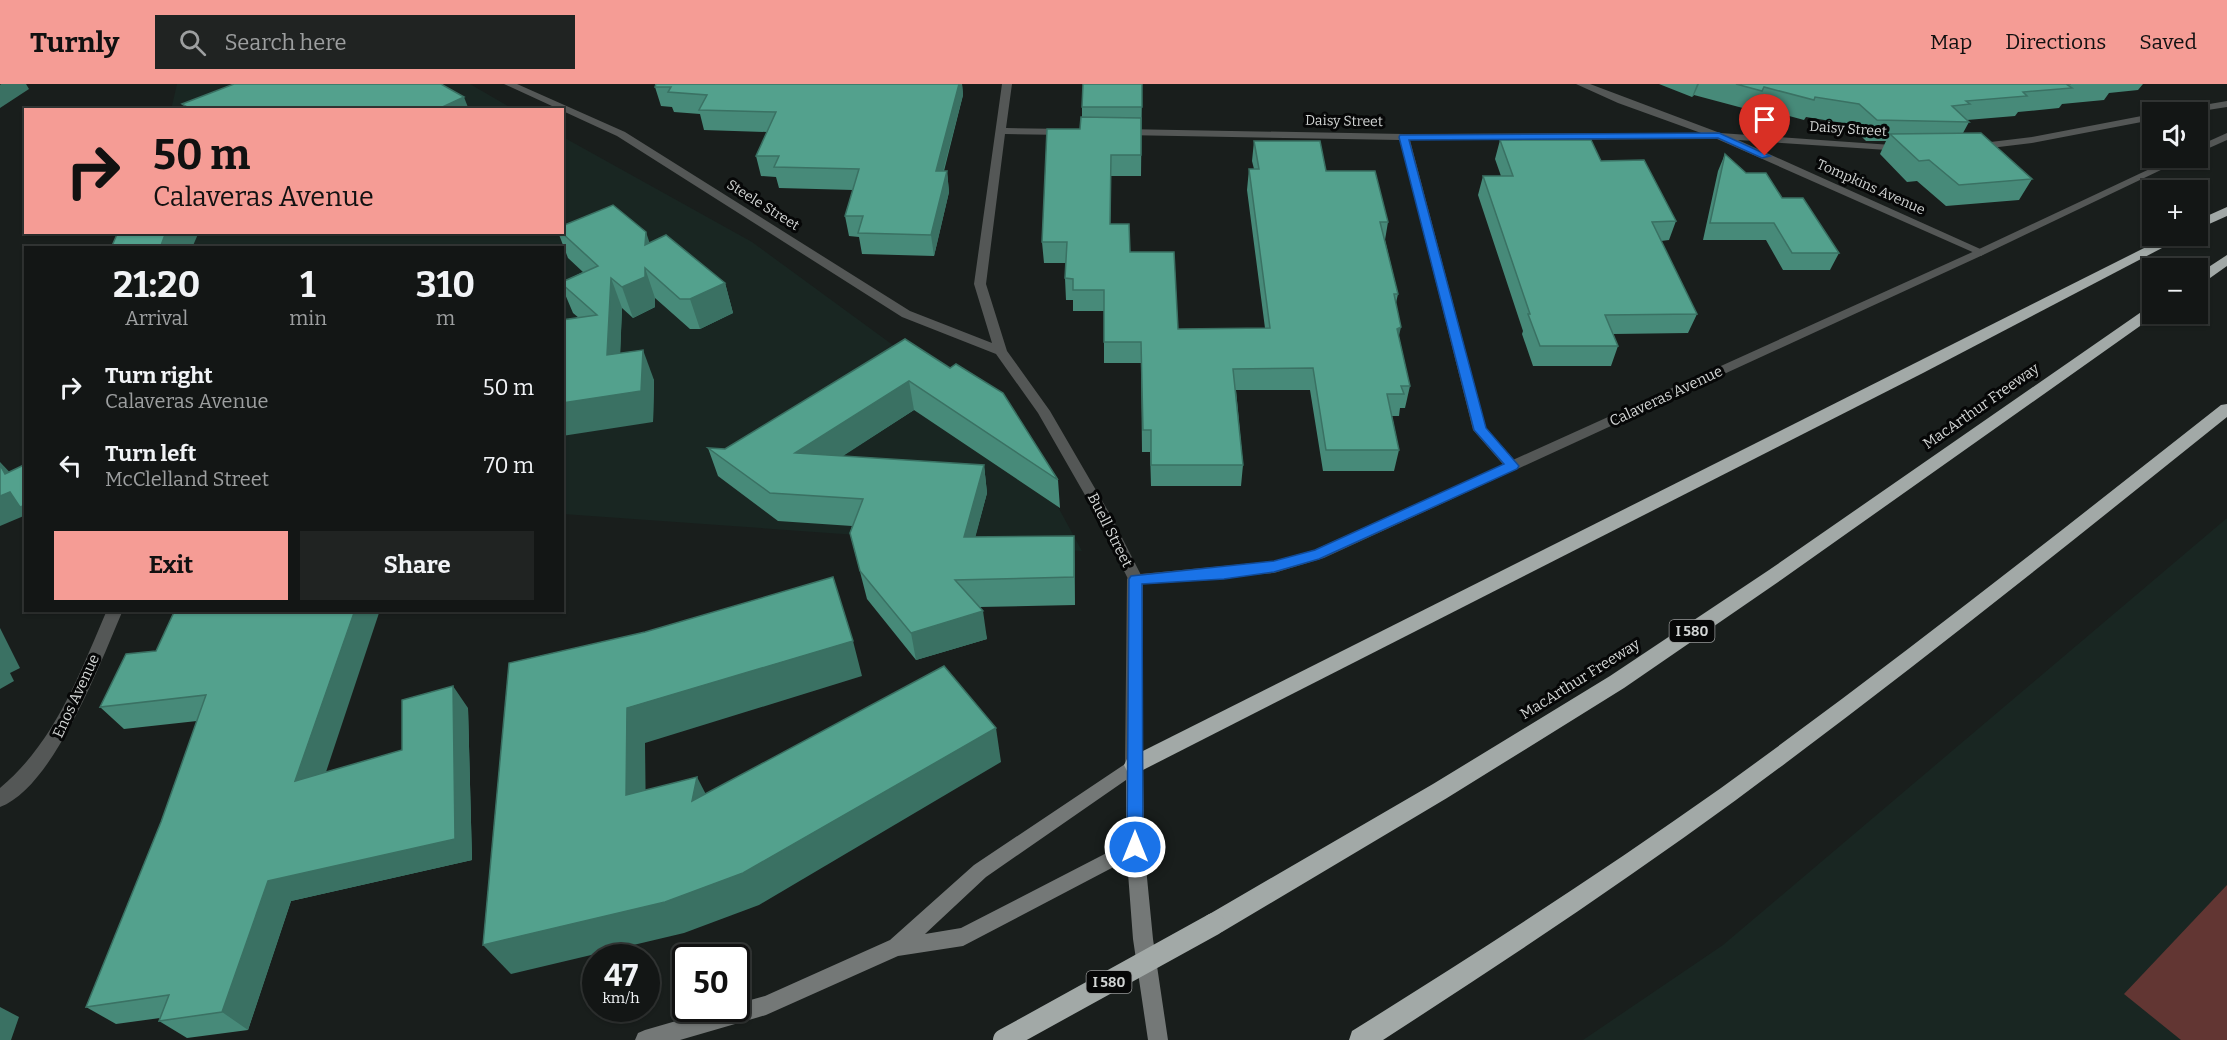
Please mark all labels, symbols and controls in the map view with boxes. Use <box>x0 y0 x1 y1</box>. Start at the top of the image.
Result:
search box <box>155 15 575 69</box>
text: Turnly <box>30 26 119 59</box>
icon: search <box>176 26 209 59</box>
text: Search here <box>224 29 347 56</box>
text: Map <box>1930 29 1972 55</box>
text: Directions <box>2005 29 2106 55</box>
text: Saved <box>2139 29 2197 55</box>
pin <box>1739 94 1790 156</box>
map controls <box>2142 102 2208 324</box>
button: sound <box>2142 102 2208 168</box>
icon: arrive <box>1748 103 1781 136</box>
street label: Daisy Street <box>1305 112 1383 130</box>
street label: Daisy Street <box>1809 118 1887 140</box>
text: 50 m <box>153 130 250 180</box>
icon: right <box>54 132 132 210</box>
street label: Tompkins Avenue <box>1814 156 1928 218</box>
street label: Steele Street <box>724 176 802 234</box>
button: + <box>2142 180 2208 246</box>
text: Calaveras Avenue <box>153 181 374 213</box>
button: − <box>2142 258 2208 324</box>
text: 21:20 <box>113 263 200 307</box>
text: 1 <box>300 263 316 307</box>
text: 310 <box>416 263 475 307</box>
text: Arrival <box>125 306 188 330</box>
text: min <box>289 306 327 330</box>
text: m <box>436 306 455 330</box>
street label: MacArthur Freeway <box>1920 359 2043 453</box>
text: Turn right <box>105 362 213 389</box>
street label: Calaveras Avenue <box>1607 362 1725 430</box>
icon: right <box>54 371 87 404</box>
text: 50 m <box>483 374 534 401</box>
text: Calaveras Avenue <box>105 389 268 413</box>
text: Turn left <box>105 440 197 467</box>
icon: left <box>54 449 87 482</box>
text: 70 m <box>484 452 534 479</box>
text: McClelland Street <box>105 467 269 491</box>
street label: Buell Street <box>1084 490 1137 571</box>
button: Exit <box>54 531 288 600</box>
button: Share <box>300 531 534 600</box>
road number: I 580 <box>1670 620 1714 642</box>
street label: MacArthur Freeway <box>1517 635 1643 723</box>
street label: Enos Avenue <box>49 651 103 741</box>
position arrow <box>1103 815 1167 879</box>
speed limit sign: 50 <box>672 944 750 1022</box>
text: 47 <box>604 958 638 994</box>
road number: I 580 <box>1086 971 1132 993</box>
text: km/h <box>602 989 640 1007</box>

